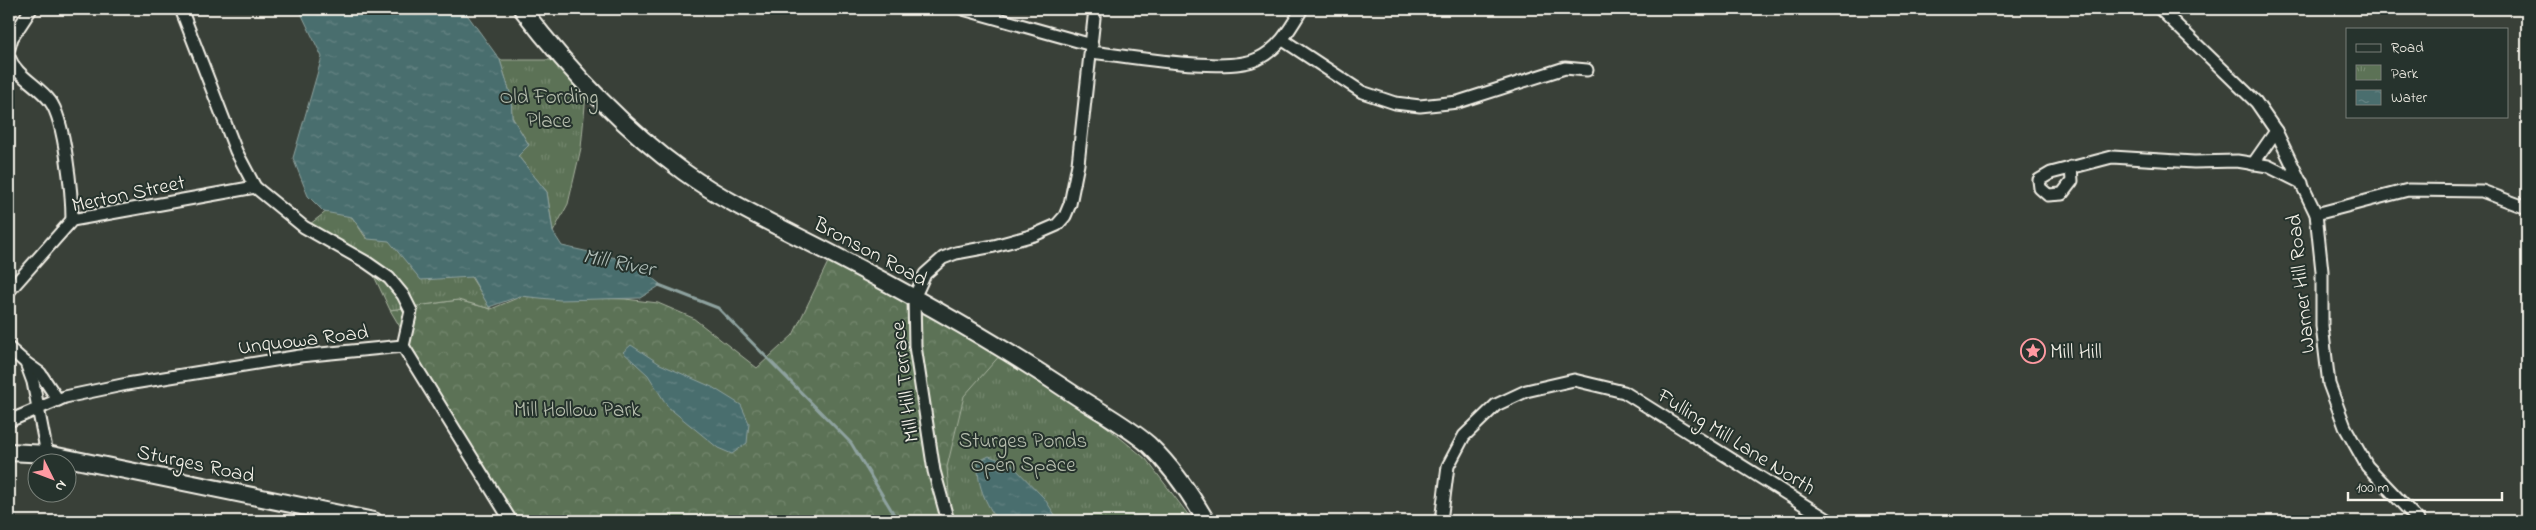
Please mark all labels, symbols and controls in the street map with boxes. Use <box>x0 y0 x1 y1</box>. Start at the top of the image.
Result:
legend <box>2346 28 2508 118</box>
text: Road <box>2391 37 2424 59</box>
text: Park <box>2391 63 2419 85</box>
park label: Old Fording Place <box>500 83 598 137</box>
text: Water <box>2391 87 2427 109</box>
street label: Merton Street <box>69 168 188 222</box>
street label: Bronson Road <box>807 210 932 295</box>
street label: Warner Hill Road <box>2280 213 2324 355</box>
water label: Mill River <box>580 241 660 287</box>
street label: Unquowa Road <box>236 318 370 364</box>
street label: Mill Hill Terrace <box>884 319 928 444</box>
place icon: Mill Hill <box>2020 338 2046 364</box>
place label: Mill Hill <box>2050 338 2102 368</box>
street label: Fulling Mill Lane North <box>1649 381 1821 505</box>
park label: Mill Hollow Park <box>514 396 641 426</box>
park label: Sturges Ponds Open Space <box>959 427 1087 481</box>
street label: Sturges Road <box>134 438 257 494</box>
north arrow <box>28 452 78 502</box>
scale bar <box>2348 470 2502 502</box>
text: N <box>50 475 72 496</box>
text: 100 m <box>2356 477 2389 499</box>

